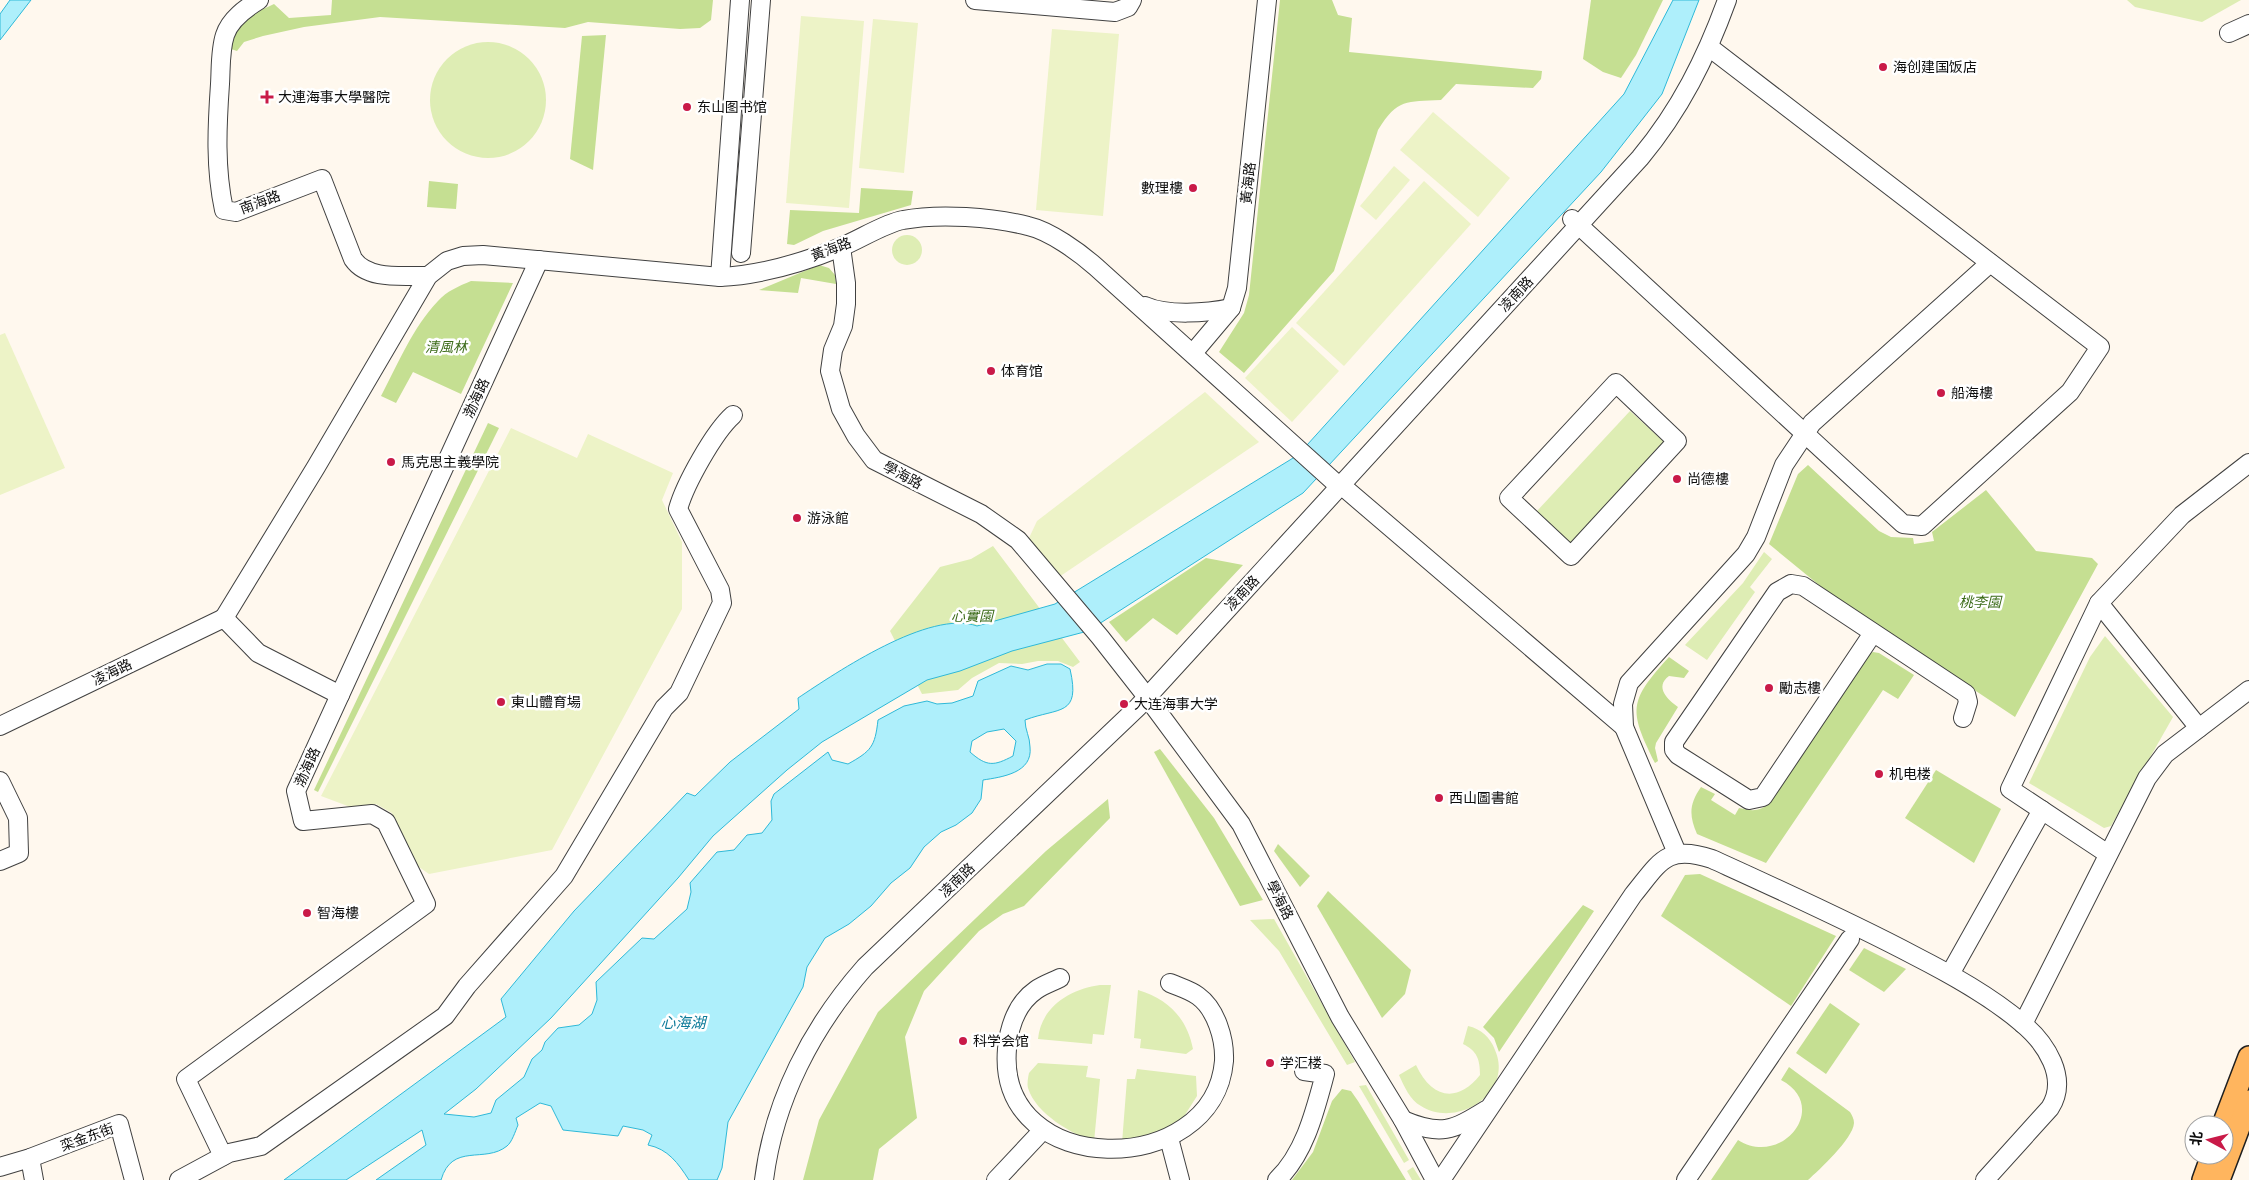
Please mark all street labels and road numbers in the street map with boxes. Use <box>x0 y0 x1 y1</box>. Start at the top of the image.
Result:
street label: 黃海路 <box>1237 161 1259 205</box>
street label: 南海路 <box>237 186 283 218</box>
street label: 黃海路 <box>808 233 854 265</box>
street label: 凌南路 <box>1495 273 1537 315</box>
street label: 渤海路 <box>459 375 493 421</box>
street label: 學海路 <box>880 457 926 493</box>
street label: 凌南路 <box>1221 572 1263 614</box>
street label: 凌海路 <box>89 655 135 689</box>
street label: 渤海路 <box>290 744 324 790</box>
street label: 凌南路 <box>936 859 978 901</box>
street label: 學海路 <box>1262 877 1298 923</box>
street label: 栾金东街 <box>58 1119 116 1155</box>

